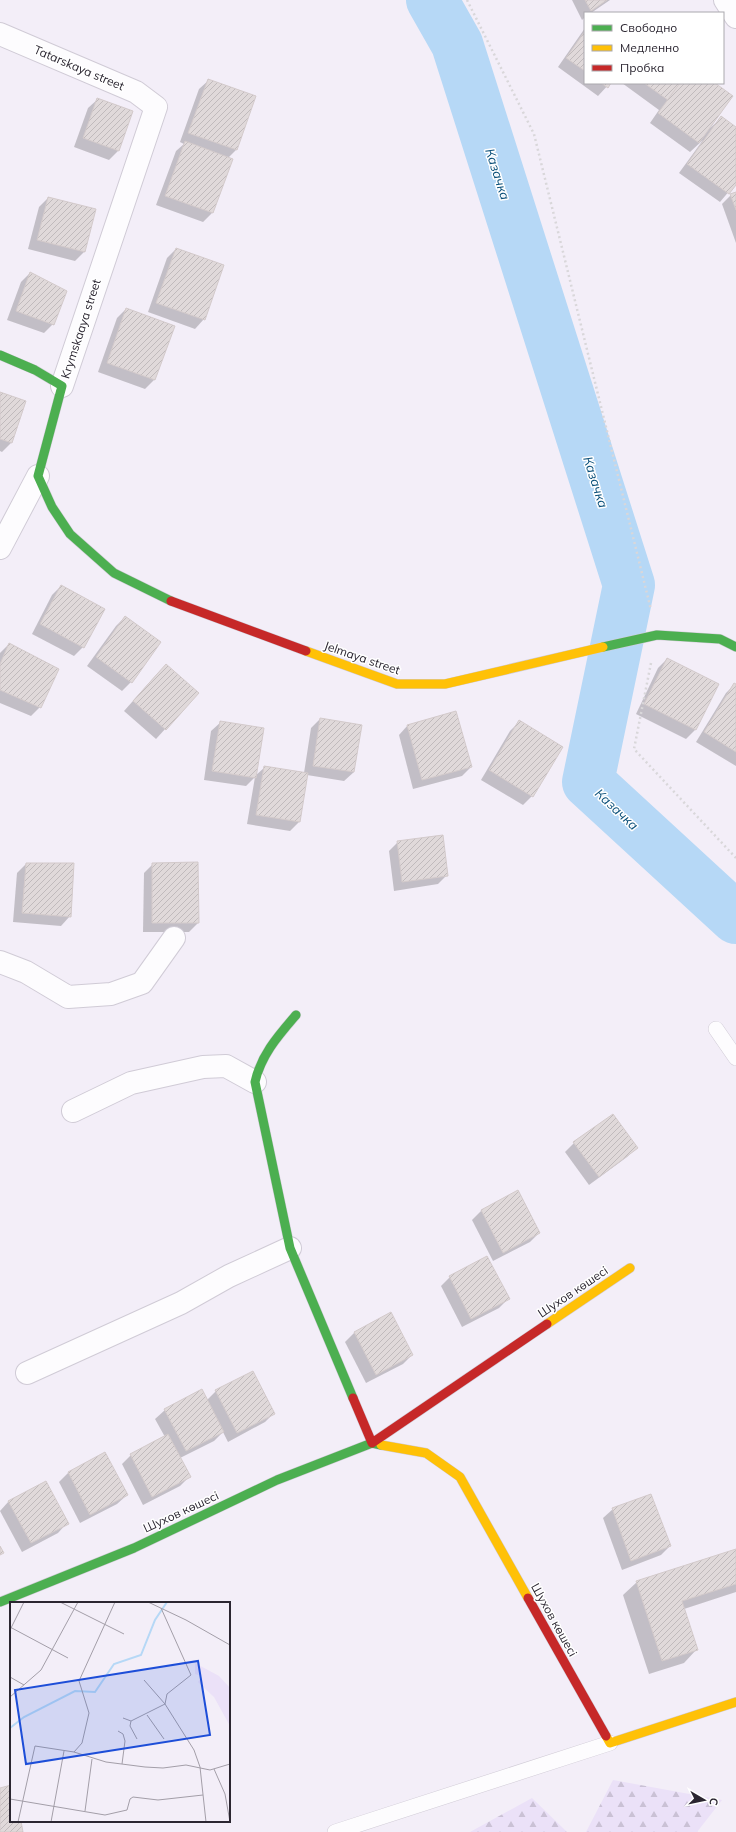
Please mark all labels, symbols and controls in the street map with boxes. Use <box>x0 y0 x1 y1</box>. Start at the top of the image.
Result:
legend <box>584 12 724 84</box>
text: Свободно <box>620 20 677 35</box>
text: Медленно <box>620 40 679 55</box>
street label: Tatarskaya street <box>32 42 127 93</box>
text: Пробка <box>620 60 664 75</box>
water label: Казачка <box>482 146 514 202</box>
street label: Krymskaaya street <box>57 277 104 381</box>
water label: Казачка <box>580 454 612 510</box>
street label: Jelmaya street <box>322 638 402 678</box>
water label: Казачка <box>592 785 642 833</box>
street label: Шухов көшесі <box>535 1263 611 1321</box>
street label: Шухов көшесі <box>141 1488 221 1536</box>
street label: Шухов көшесі <box>528 1580 581 1659</box>
inset map <box>10 1602 230 1822</box>
north arrow <box>684 1780 724 1820</box>
text: С <box>706 1797 721 1807</box>

